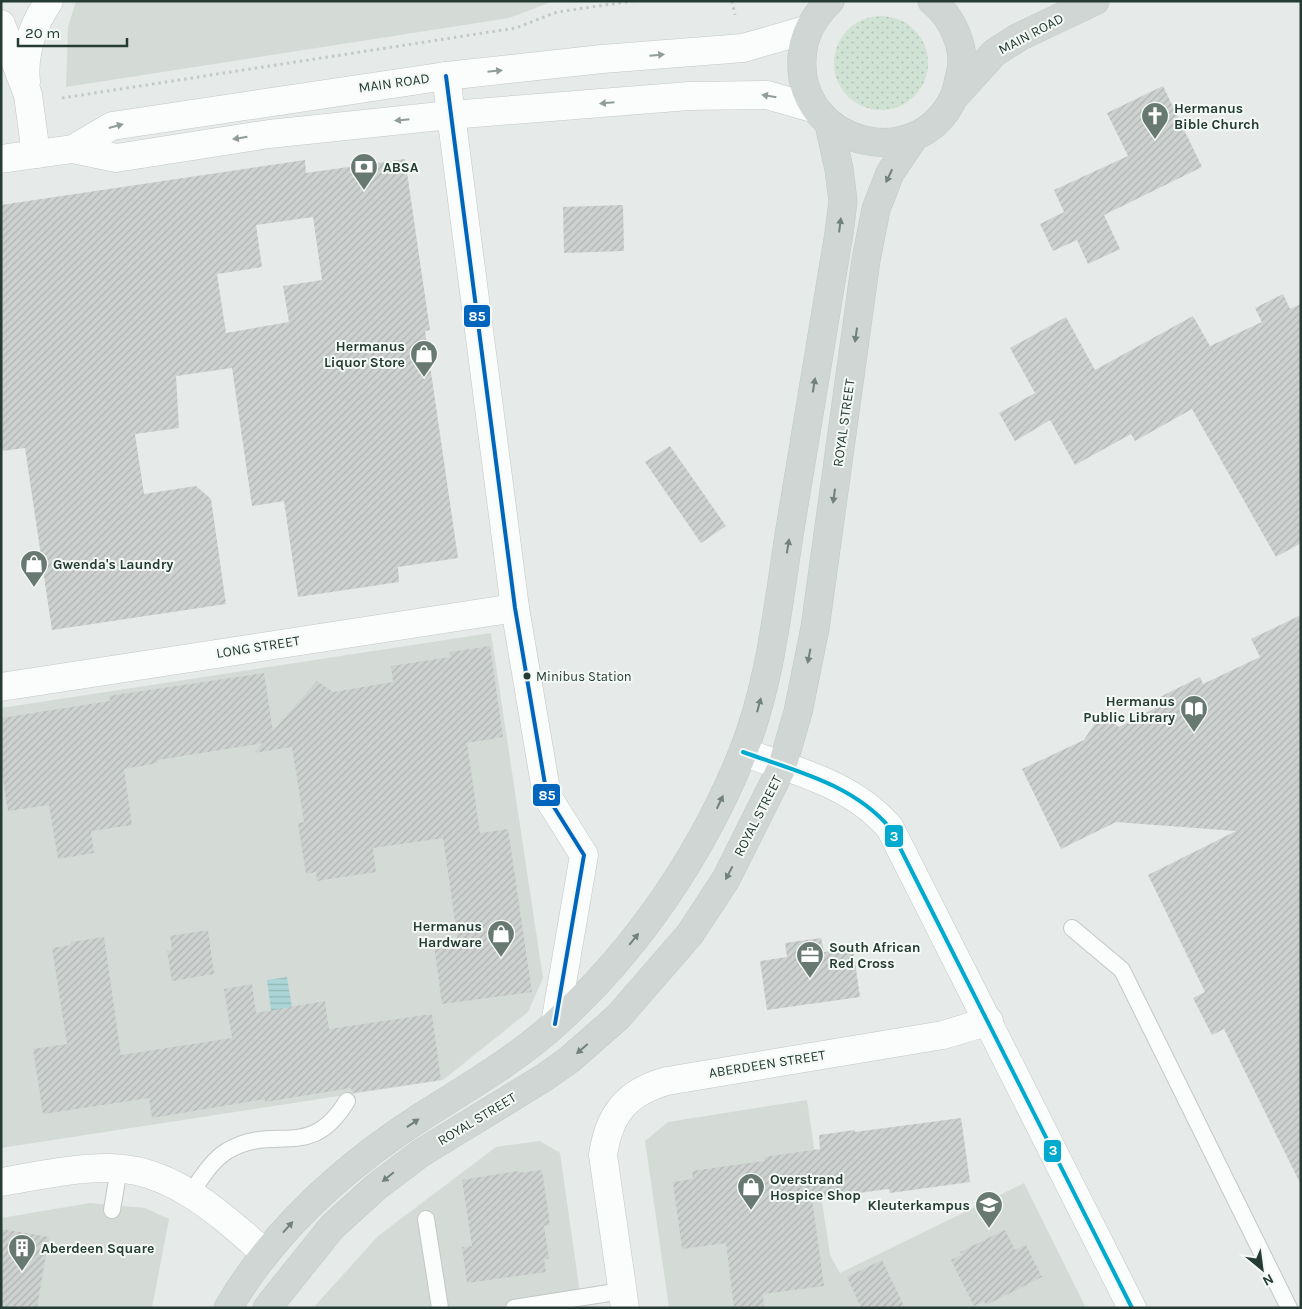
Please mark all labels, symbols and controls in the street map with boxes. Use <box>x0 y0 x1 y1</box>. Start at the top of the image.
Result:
street label: MAIN ROAD <box>995 10 1067 58</box>
scale bar <box>18 15 126 47</box>
text: 20 m <box>25 24 60 42</box>
one-way arrow <box>649 51 665 59</box>
one-way arrow <box>487 67 503 75</box>
street label: MAIN ROAD <box>357 70 431 96</box>
one-way arrow <box>761 92 777 100</box>
one-way arrow <box>599 99 615 107</box>
place label: Hermanus Bible Church <box>1174 100 1259 133</box>
church icon: Hermanus Bible Church <box>1140 101 1170 140</box>
one-way arrow <box>393 116 409 124</box>
one-way arrow <box>108 122 124 130</box>
one-way arrow <box>232 135 248 143</box>
bank icon: ABSA <box>349 152 379 191</box>
place label: ABSA <box>383 159 419 176</box>
one-way arrow <box>885 169 893 184</box>
one-way arrow <box>836 217 844 233</box>
line badge: 85 <box>463 304 491 328</box>
text: 85 <box>468 308 486 325</box>
one-way arrow <box>852 327 860 343</box>
place label: Hermanus Liquor Store <box>324 338 405 371</box>
shop icon: Hermanus Liquor Store <box>409 339 439 378</box>
one-way arrow <box>810 377 818 393</box>
street label: ROYAL STREET <box>829 378 859 468</box>
one-way arrow <box>829 488 837 504</box>
one-way arrow <box>784 537 792 553</box>
shop icon: Gwenda's Laundry <box>19 549 49 588</box>
place label: Gwenda's Laundry <box>53 556 173 573</box>
street label: LONG STREET <box>215 632 301 662</box>
one-way arrow <box>805 649 813 665</box>
place label: Minibus Station <box>536 669 632 684</box>
marker: Minibus Station <box>522 671 532 681</box>
place label: Hermanus Public Library <box>1083 693 1175 726</box>
library icon: Hermanus Public Library <box>1179 694 1209 733</box>
one-way arrow <box>755 698 763 713</box>
street label: ROYAL STREET <box>730 773 786 859</box>
line badge: 85 <box>532 783 561 807</box>
text: 85 <box>538 787 556 804</box>
one-way arrow <box>717 795 725 809</box>
line badge: 3 <box>884 824 904 848</box>
text: 3 <box>890 828 898 845</box>
one-way arrow <box>725 865 733 880</box>
place label: Hermanus Hardware <box>413 918 482 951</box>
shop icon: Hermanus Hardware <box>486 919 516 958</box>
one-way arrow <box>628 933 639 946</box>
place label: South African Red Cross <box>829 939 921 972</box>
office icon: South African Red Cross <box>795 940 825 979</box>
one-way arrow <box>575 1044 588 1055</box>
street label: ABERDEEN STREET <box>707 1046 827 1082</box>
street label: ROYAL STREET <box>435 1089 519 1149</box>
one-way arrow <box>406 1118 419 1128</box>
line badge: 3 <box>1043 1139 1062 1163</box>
text: 3 <box>1049 1142 1057 1159</box>
one-way arrow <box>382 1171 395 1182</box>
place label: Overstrand Hospice Shop <box>770 1171 861 1204</box>
shop icon: Overstrand Hospice Shop <box>736 1172 766 1211</box>
school or university icon: Kleuterkampus <box>974 1190 1004 1229</box>
place label: Kleuterkampus <box>867 1197 970 1214</box>
one-way arrow <box>282 1221 294 1233</box>
building icon: Aberdeen Square <box>7 1233 37 1272</box>
place label: Aberdeen Square <box>41 1240 154 1257</box>
north arrow <box>1237 1244 1287 1294</box>
text: N <box>1260 1270 1277 1290</box>

